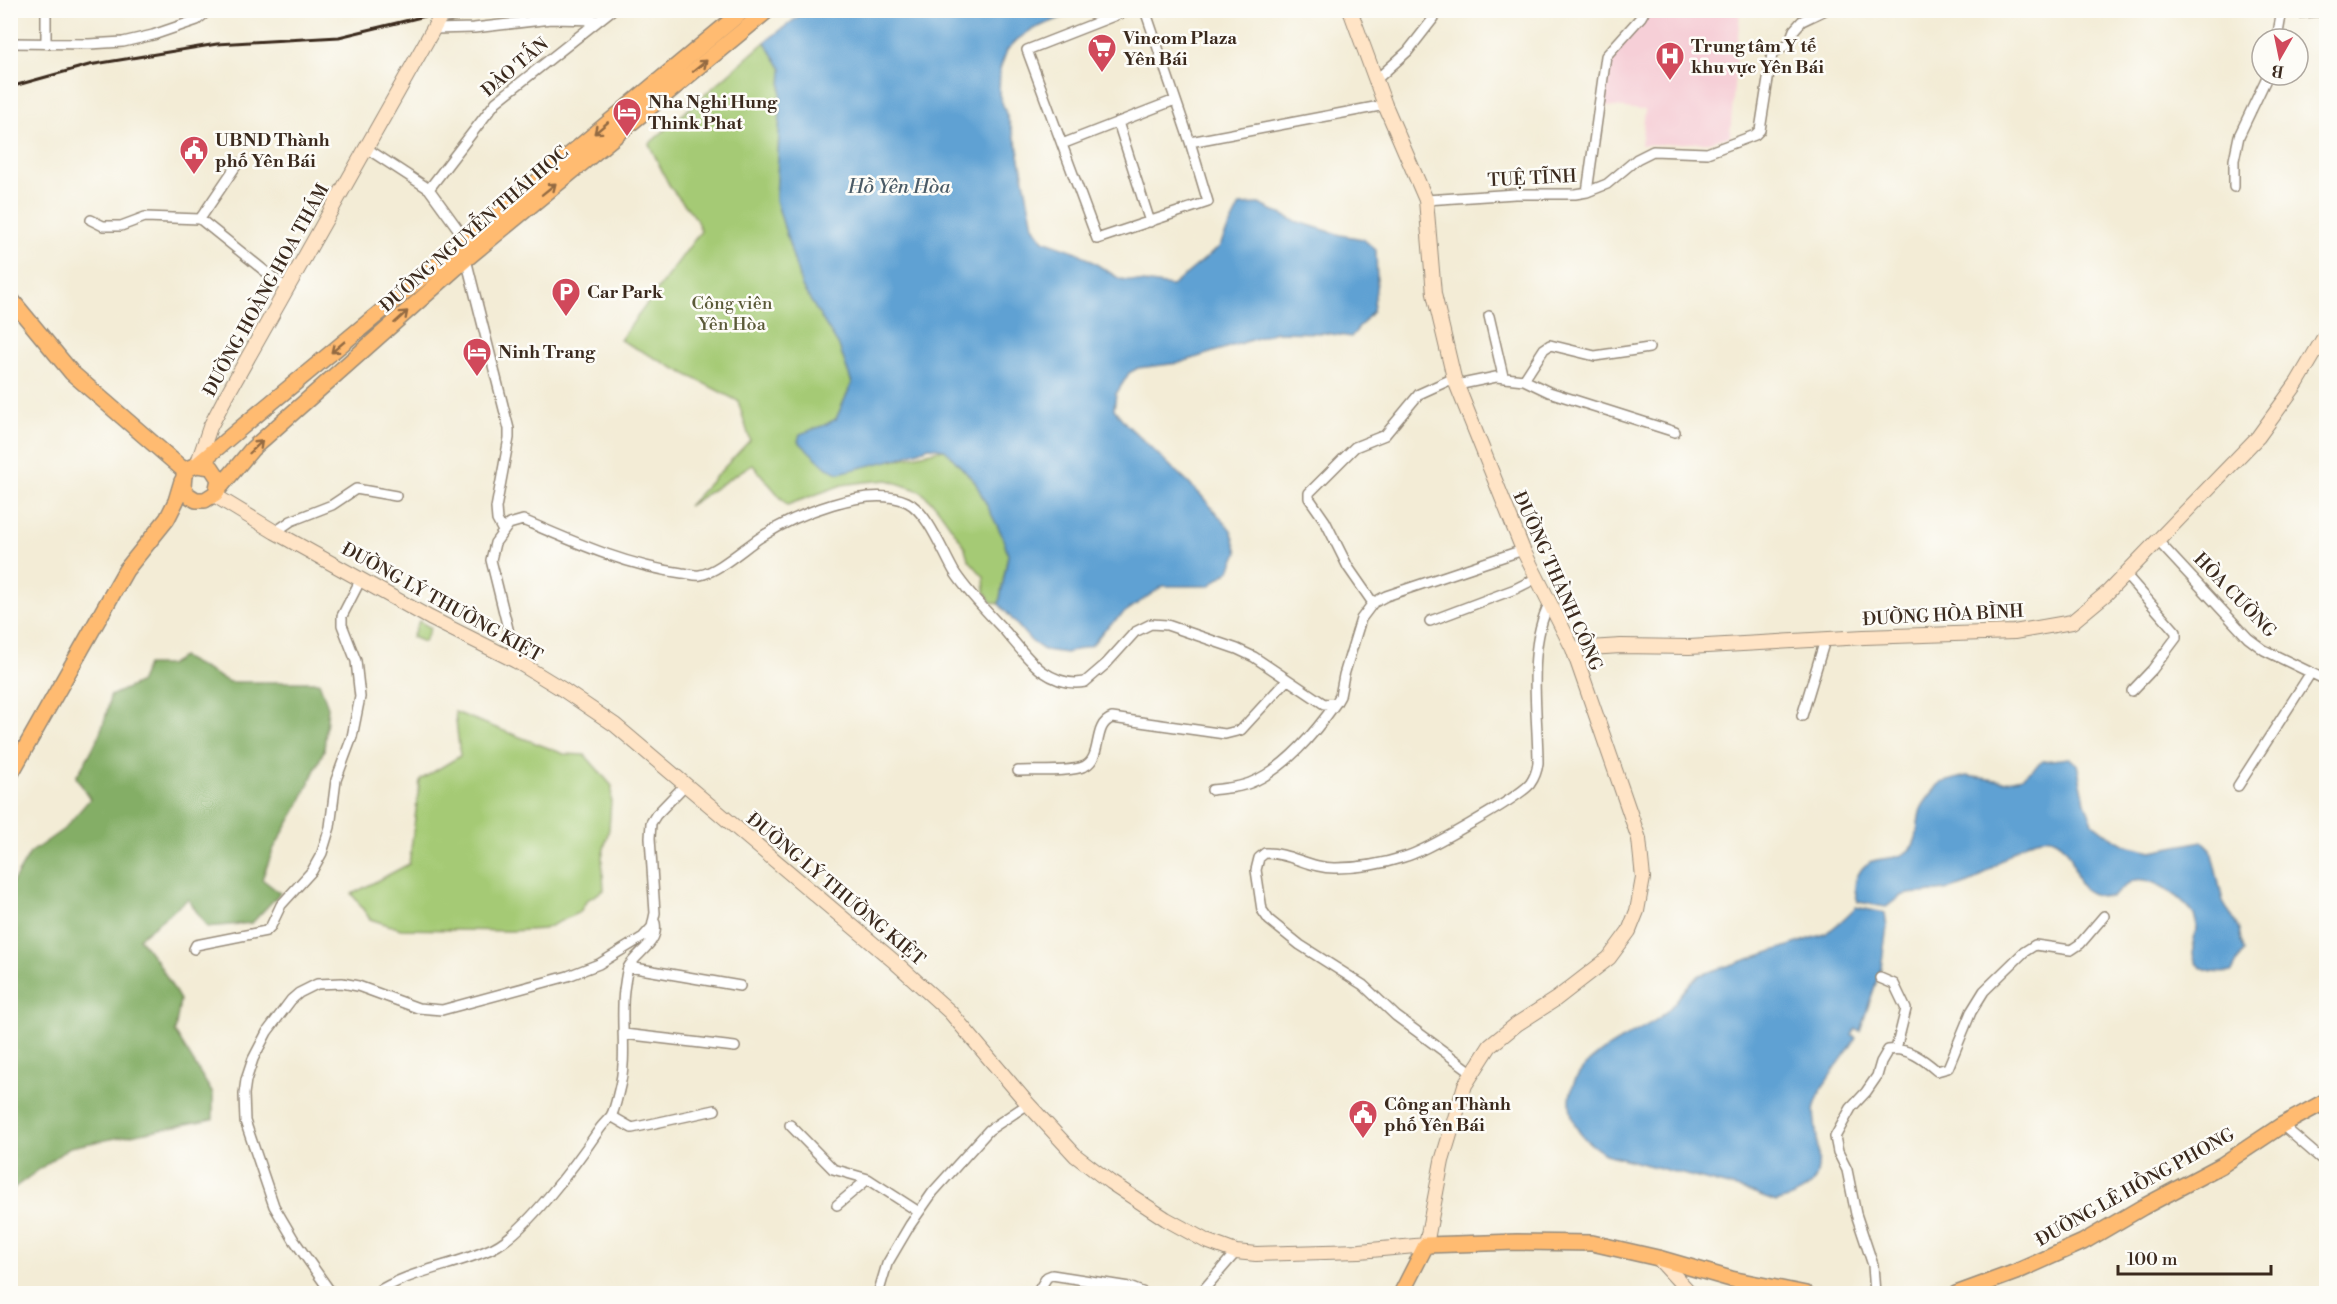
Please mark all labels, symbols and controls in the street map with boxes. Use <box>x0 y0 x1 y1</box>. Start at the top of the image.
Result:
place label: Vincom Plaza Yên Bái <box>1122 27 1237 71</box>
north arrow <box>2250 27 2310 87</box>
street label: ĐÀO TẤN <box>476 31 554 102</box>
supermarket icon: Vincom Plaza Yên Bái <box>1086 32 1118 74</box>
place label: Trung tâm Y tế khu vực Yên Bái <box>1691 35 1824 79</box>
hospital icon: Trung tâm Y tế khu vực Yên Bái <box>1654 40 1686 82</box>
one-way arrow <box>692 59 707 73</box>
text: B <box>2270 60 2285 82</box>
place label: Nha Nghi Hung Think Phat <box>648 91 778 135</box>
hotel icon: Nha Nghi Hung Think Phat <box>611 96 643 138</box>
one-way arrow <box>593 121 609 134</box>
place label: UBND Thành phố Yên Bái <box>215 129 330 173</box>
public building icon: UBND Thành phố Yên Bái <box>178 134 210 176</box>
street label: ĐƯỜNG NGUYỄN THÁI HỌC <box>373 139 573 318</box>
street label: TUỆ TĨNH <box>1487 164 1578 192</box>
water label: Hồ Yên Hòa <box>847 175 951 200</box>
street label: ĐƯỜNG HOÀNG HOA THÁM <box>198 180 335 401</box>
one-way arrow <box>541 183 557 196</box>
parking icon: Car Park <box>550 276 582 318</box>
place label: Car Park <box>587 281 664 304</box>
park label: Công viên Yên Hòa <box>692 292 773 336</box>
one-way arrow <box>393 310 408 324</box>
hotel icon: Ninh Trang <box>461 336 493 378</box>
one-way arrow <box>330 340 346 353</box>
place label: Ninh Trang <box>498 341 596 364</box>
one-way arrow <box>248 439 263 454</box>
street label: ĐƯỜNG THÀNH CÔNG <box>1508 488 1608 675</box>
street label: ĐƯỜNG LÝ THƯỜNG KIỆT <box>337 538 547 668</box>
street label: HÒA CƯỜNG <box>2188 548 2281 643</box>
street label: ĐƯỜNG HÒA BÌNH <box>1862 600 2025 631</box>
street label: ĐƯỜNG LÝ THƯỜNG KIỆT <box>742 808 930 971</box>
place label: Công an Thành phố Yên Bái <box>1384 1093 1511 1137</box>
public building icon: Công an Thành phố Yên Bái <box>1347 1098 1379 1140</box>
street label: ĐƯỜNG LÊ HỒNG PHONG <box>2031 1121 2239 1252</box>
scale bar <box>2118 1238 2271 1276</box>
text: 100 m <box>2127 1248 2178 1271</box>

